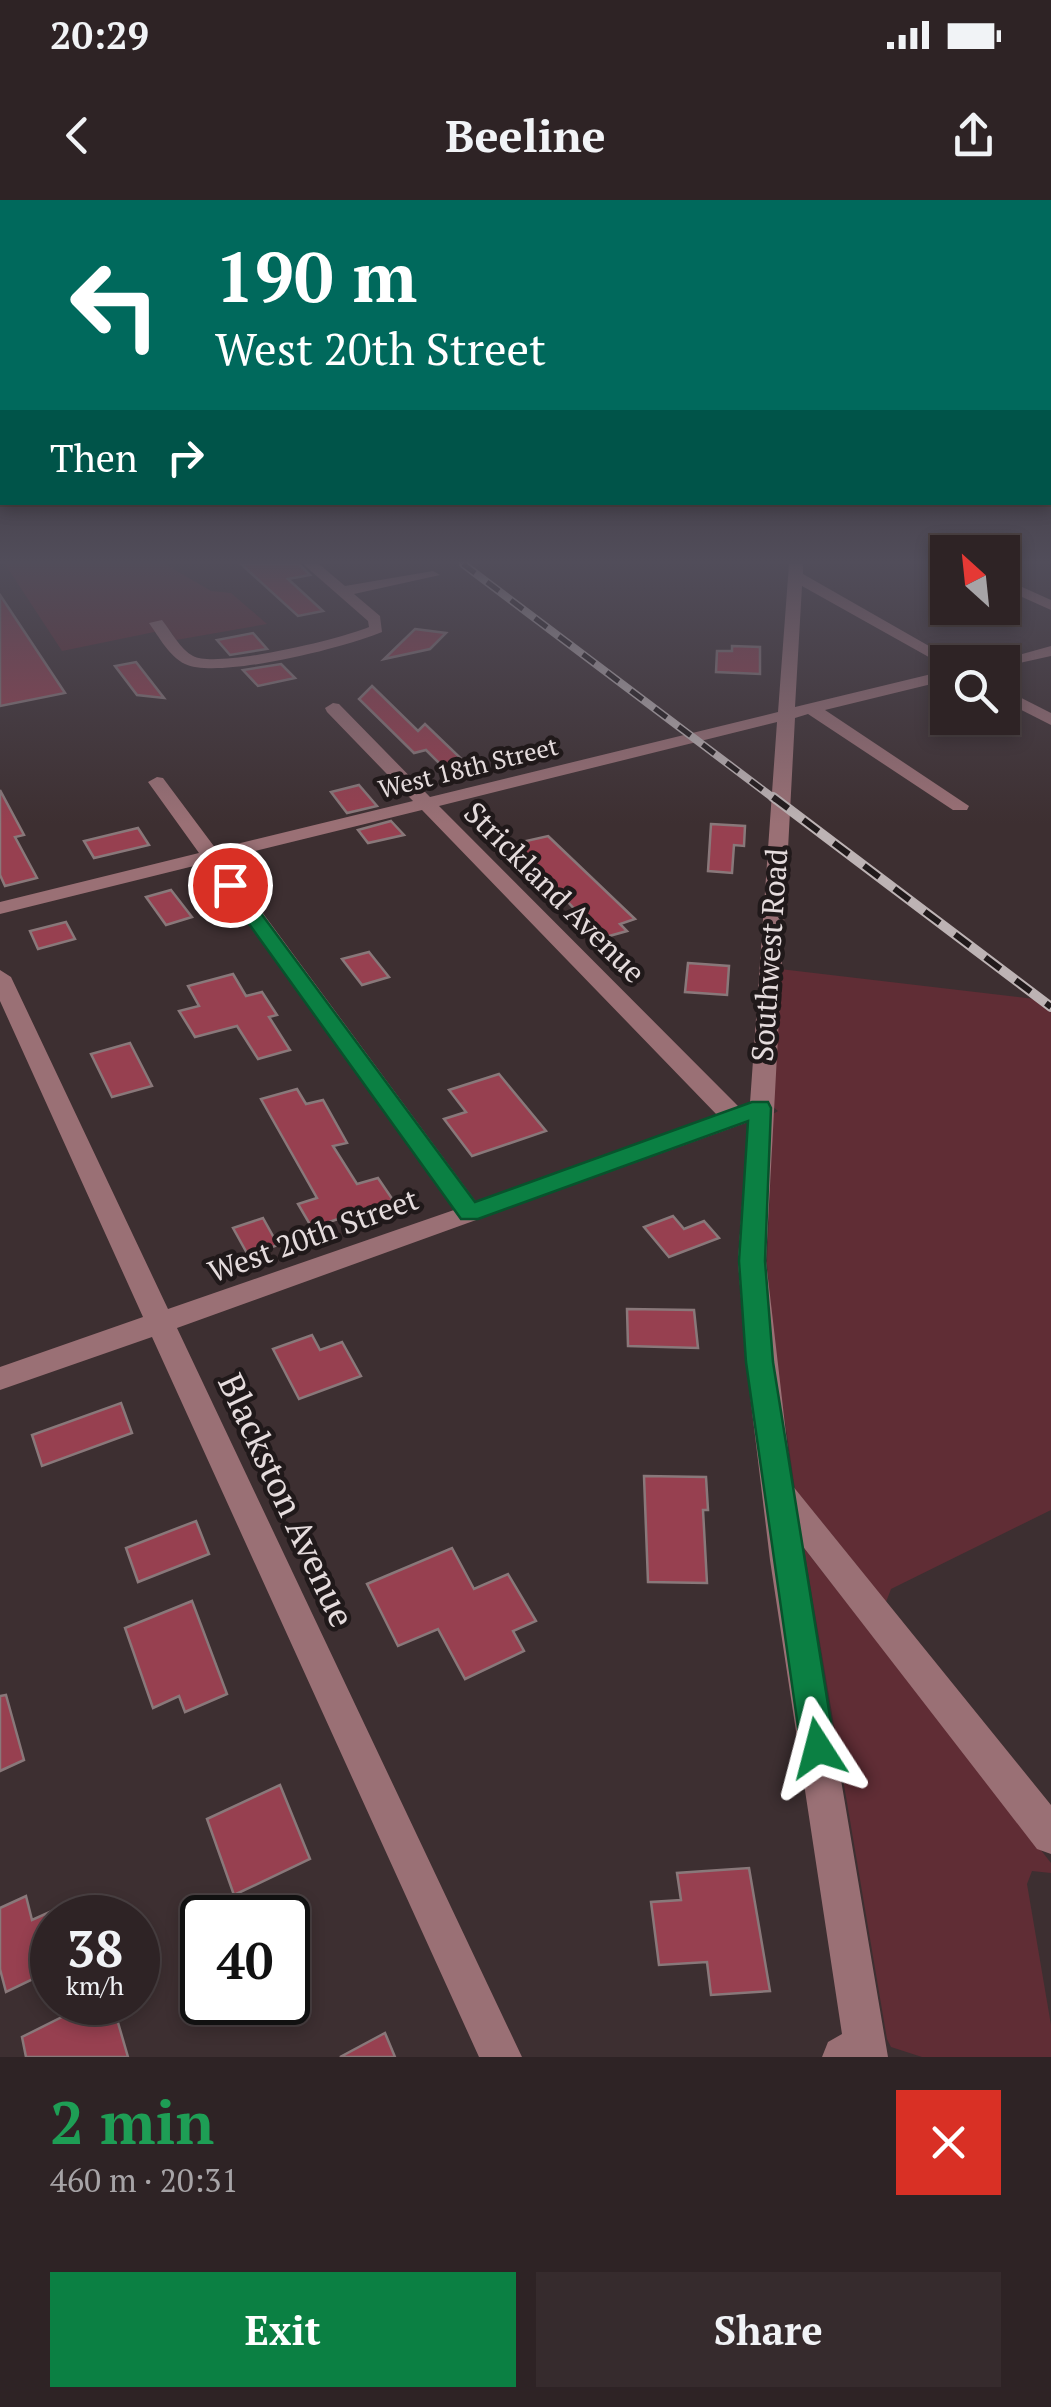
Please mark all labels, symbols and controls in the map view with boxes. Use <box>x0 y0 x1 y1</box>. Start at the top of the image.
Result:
text: 20:29 <box>50 10 149 60</box>
text: Beeline <box>445 105 606 165</box>
icon: back <box>50 108 105 163</box>
icon: share <box>946 108 1001 163</box>
text: 190 m <box>215 229 417 322</box>
icon: left <box>50 240 180 370</box>
text: West 20th Street <box>215 318 546 378</box>
icon: right <box>158 430 213 485</box>
text: Then <box>50 433 138 483</box>
north arrow <box>930 535 1020 625</box>
map controls <box>930 535 1020 735</box>
button: search <box>930 645 1020 735</box>
street label: West 18th Street <box>375 729 561 805</box>
street label: Strickland Avenue <box>456 793 654 991</box>
pin <box>188 843 273 928</box>
street label: Southwest Road <box>742 847 796 1063</box>
icon: arrive <box>203 858 258 913</box>
street label: West 20th Street <box>202 1178 424 1292</box>
street label: Blackston Avenue <box>208 1366 366 1634</box>
position arrow <box>766 1696 870 1800</box>
speed limit sign: 40 <box>180 1895 310 2025</box>
text: 38 <box>67 1915 123 1981</box>
text: km/h <box>66 1969 124 2002</box>
text: 2 min <box>50 2082 214 2161</box>
button: close <box>896 2090 1001 2195</box>
text: 460 m · 20:31 <box>50 2159 238 2201</box>
button: Exit <box>50 2272 516 2387</box>
button: Share <box>536 2272 1001 2387</box>

